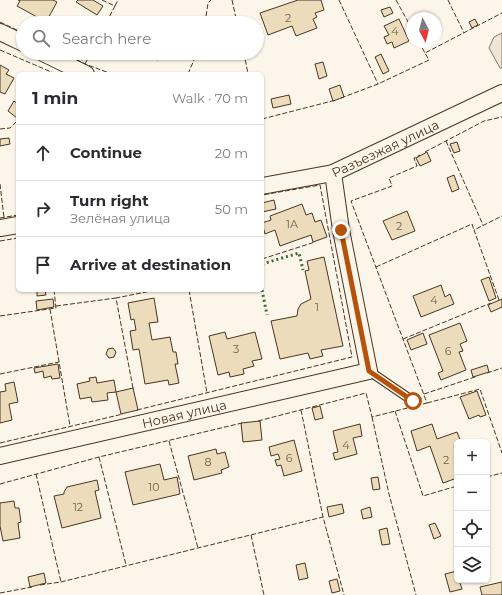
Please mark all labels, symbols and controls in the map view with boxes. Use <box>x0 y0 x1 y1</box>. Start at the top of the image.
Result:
house number: 2 <box>285 11 291 25</box>
north arrow <box>406 12 442 48</box>
search box <box>16 16 264 60</box>
house number: 4 <box>391 24 399 38</box>
icon: search <box>30 27 52 49</box>
text: Search here <box>62 29 151 48</box>
text: 1 min <box>32 88 78 108</box>
text: Walk · 70 m <box>172 90 248 106</box>
street label: Разъезжая улица <box>329 116 441 180</box>
icon: ahead <box>32 142 54 164</box>
text: Continue <box>70 143 142 162</box>
text: 20 m <box>215 145 248 161</box>
text: Turn right <box>70 191 149 210</box>
icon: right <box>32 198 54 220</box>
text: 50 m <box>215 201 248 217</box>
text: Зелёная улица <box>70 210 170 226</box>
house number: 1А <box>286 217 299 231</box>
house number: 2 <box>396 219 402 233</box>
route end <box>332 221 350 239</box>
icon: arrive <box>32 254 54 276</box>
text: Arrive at destination <box>70 255 231 274</box>
house number: 4 <box>430 293 438 307</box>
house number: 1 <box>315 300 319 314</box>
house number: 3 <box>233 342 239 356</box>
house number: 6 <box>445 344 452 358</box>
route start <box>404 392 422 410</box>
street label: Новая улица <box>140 396 228 431</box>
house number: 4 <box>342 438 350 452</box>
map controls <box>454 439 490 583</box>
button: + <box>454 439 490 475</box>
house number: 6 <box>286 451 293 465</box>
house number: 2 <box>443 453 449 467</box>
house number: 8 <box>204 455 212 469</box>
button: − <box>454 475 490 511</box>
house number: 10 <box>148 480 160 494</box>
house number: 12 <box>73 500 83 514</box>
button: locate <box>454 511 490 547</box>
button: layers <box>454 547 490 583</box>

